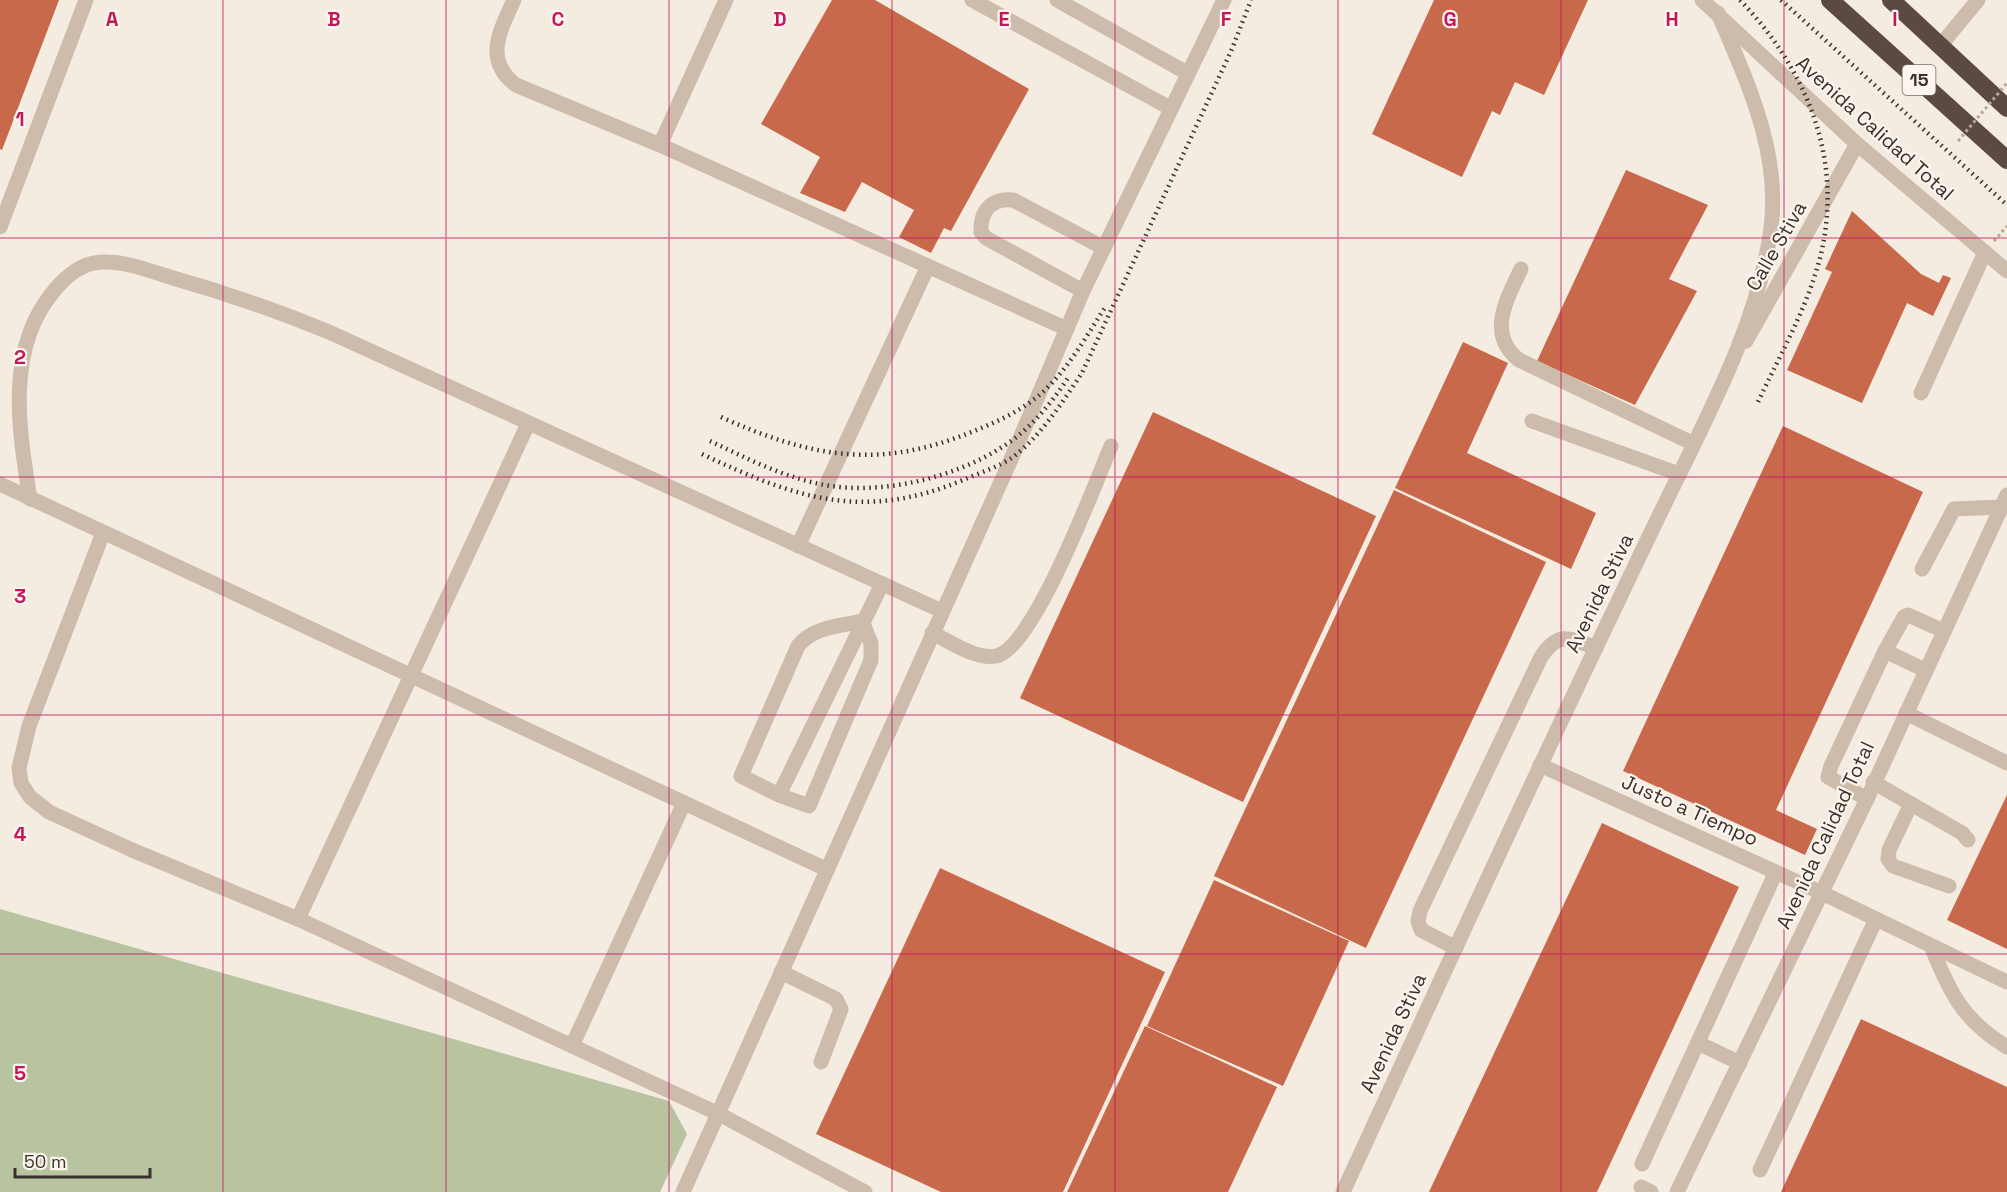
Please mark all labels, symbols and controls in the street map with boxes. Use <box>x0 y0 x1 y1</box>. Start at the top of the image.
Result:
text: A <box>106 6 119 32</box>
text: B <box>327 6 341 32</box>
text: C <box>552 6 565 32</box>
text: D <box>773 6 787 32</box>
text: E <box>998 6 1010 32</box>
text: F <box>1221 6 1232 32</box>
text: G <box>1443 6 1457 32</box>
text: H <box>1665 6 1679 32</box>
text: I <box>1892 6 1898 32</box>
street label: Avenida Calidad Total <box>1790 50 1960 206</box>
road number: 15 <box>1902 65 1936 95</box>
text: 1 <box>15 106 25 132</box>
street label: Calle Stiva <box>1740 196 1812 296</box>
text: 2 <box>14 344 26 370</box>
street label: Avenida Stiva <box>1559 529 1639 657</box>
text: 3 <box>14 583 26 609</box>
street label: Avenida Calidad Total <box>1770 737 1880 933</box>
street label: Justo a Tiempo <box>1617 768 1763 852</box>
text: 4 <box>14 821 27 847</box>
street label: Avenida Stiva <box>1354 969 1432 1097</box>
text: 5 <box>14 1060 26 1086</box>
scale bar <box>15 1141 150 1179</box>
text: 50 m <box>24 1150 66 1173</box>

